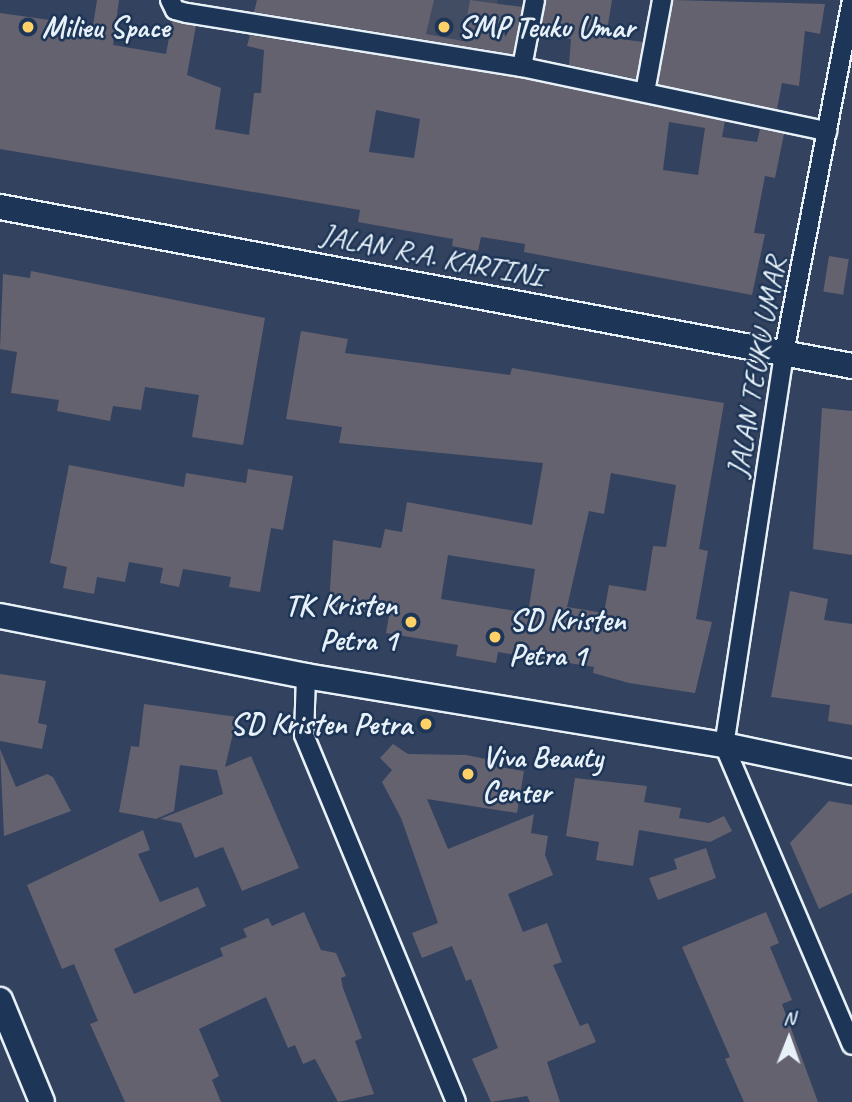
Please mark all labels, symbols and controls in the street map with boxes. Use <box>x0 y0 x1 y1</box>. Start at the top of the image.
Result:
place label: Milieu Space <box>42 9 170 45</box>
place label: SMP Teuku Umar <box>458 9 634 45</box>
marker: Milieu Space <box>20 19 36 35</box>
marker: SMP Teuku Umar <box>436 19 452 35</box>
street label: JALAN R.A. KARTINI <box>318 216 546 294</box>
street label: JALAN TEUKU UMAR <box>719 255 793 479</box>
place label: TK Kristen Petra 1 <box>285 587 397 658</box>
place label: SD Kristen Petra 1 <box>509 602 626 672</box>
marker: TK Kristen Petra 1 <box>403 614 419 630</box>
marker: SD Kristen Petra 1 <box>487 629 503 645</box>
place label: SD Kristen Petra <box>232 706 412 742</box>
marker: SD Kristen Petra <box>418 716 434 732</box>
place label: Viva Beauty Center <box>482 739 602 810</box>
marker: Viva Beauty Center <box>460 766 476 782</box>
north arrow <box>754 1004 824 1074</box>
text: N <box>783 1006 795 1030</box>

